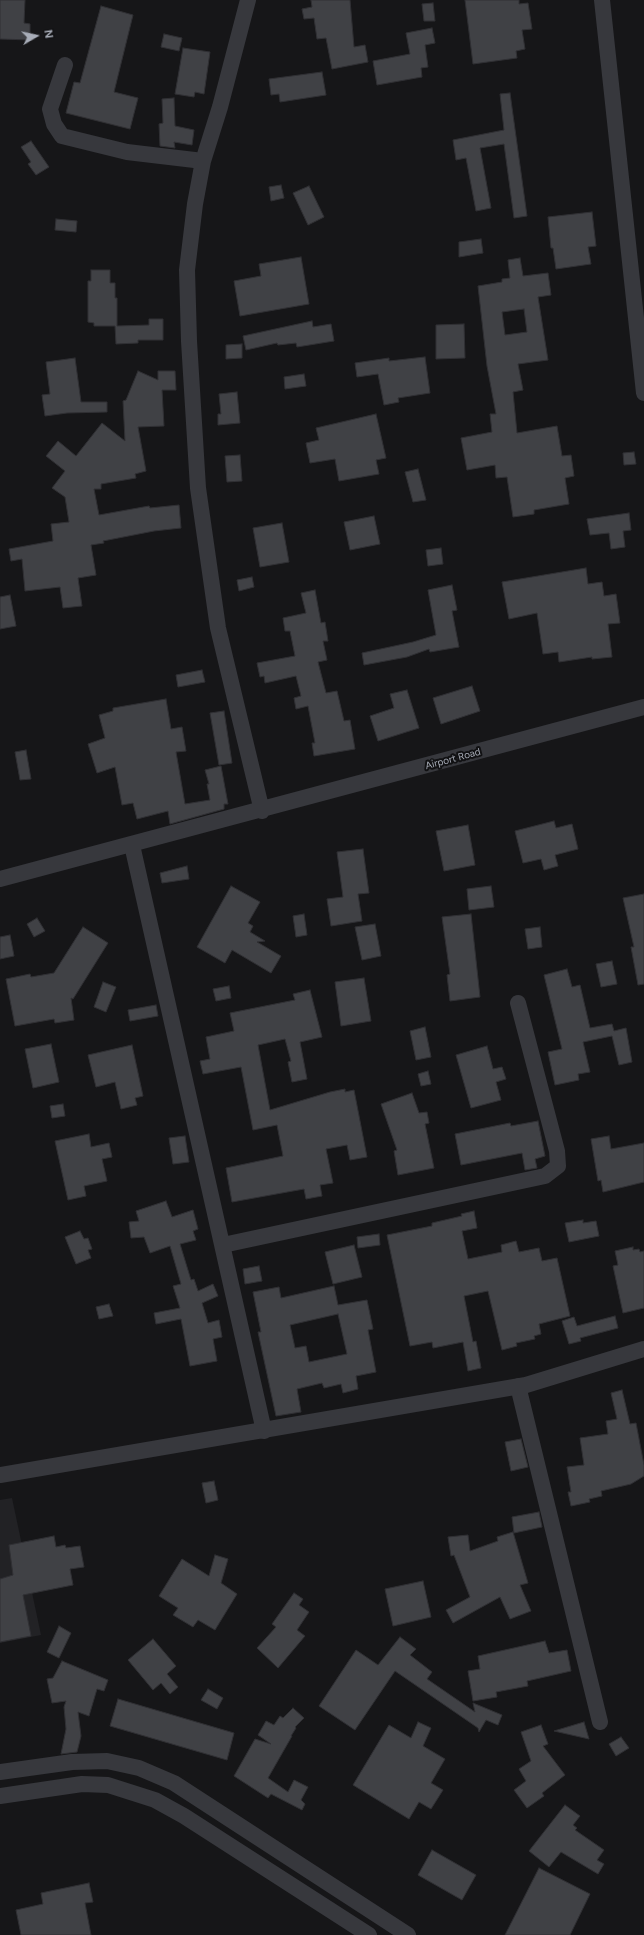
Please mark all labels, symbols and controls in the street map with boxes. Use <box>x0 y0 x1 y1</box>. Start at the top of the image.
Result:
north arrow <box>16 16 56 56</box>
text: N <box>41 29 55 39</box>
street label: Airport Road <box>424 746 482 772</box>

